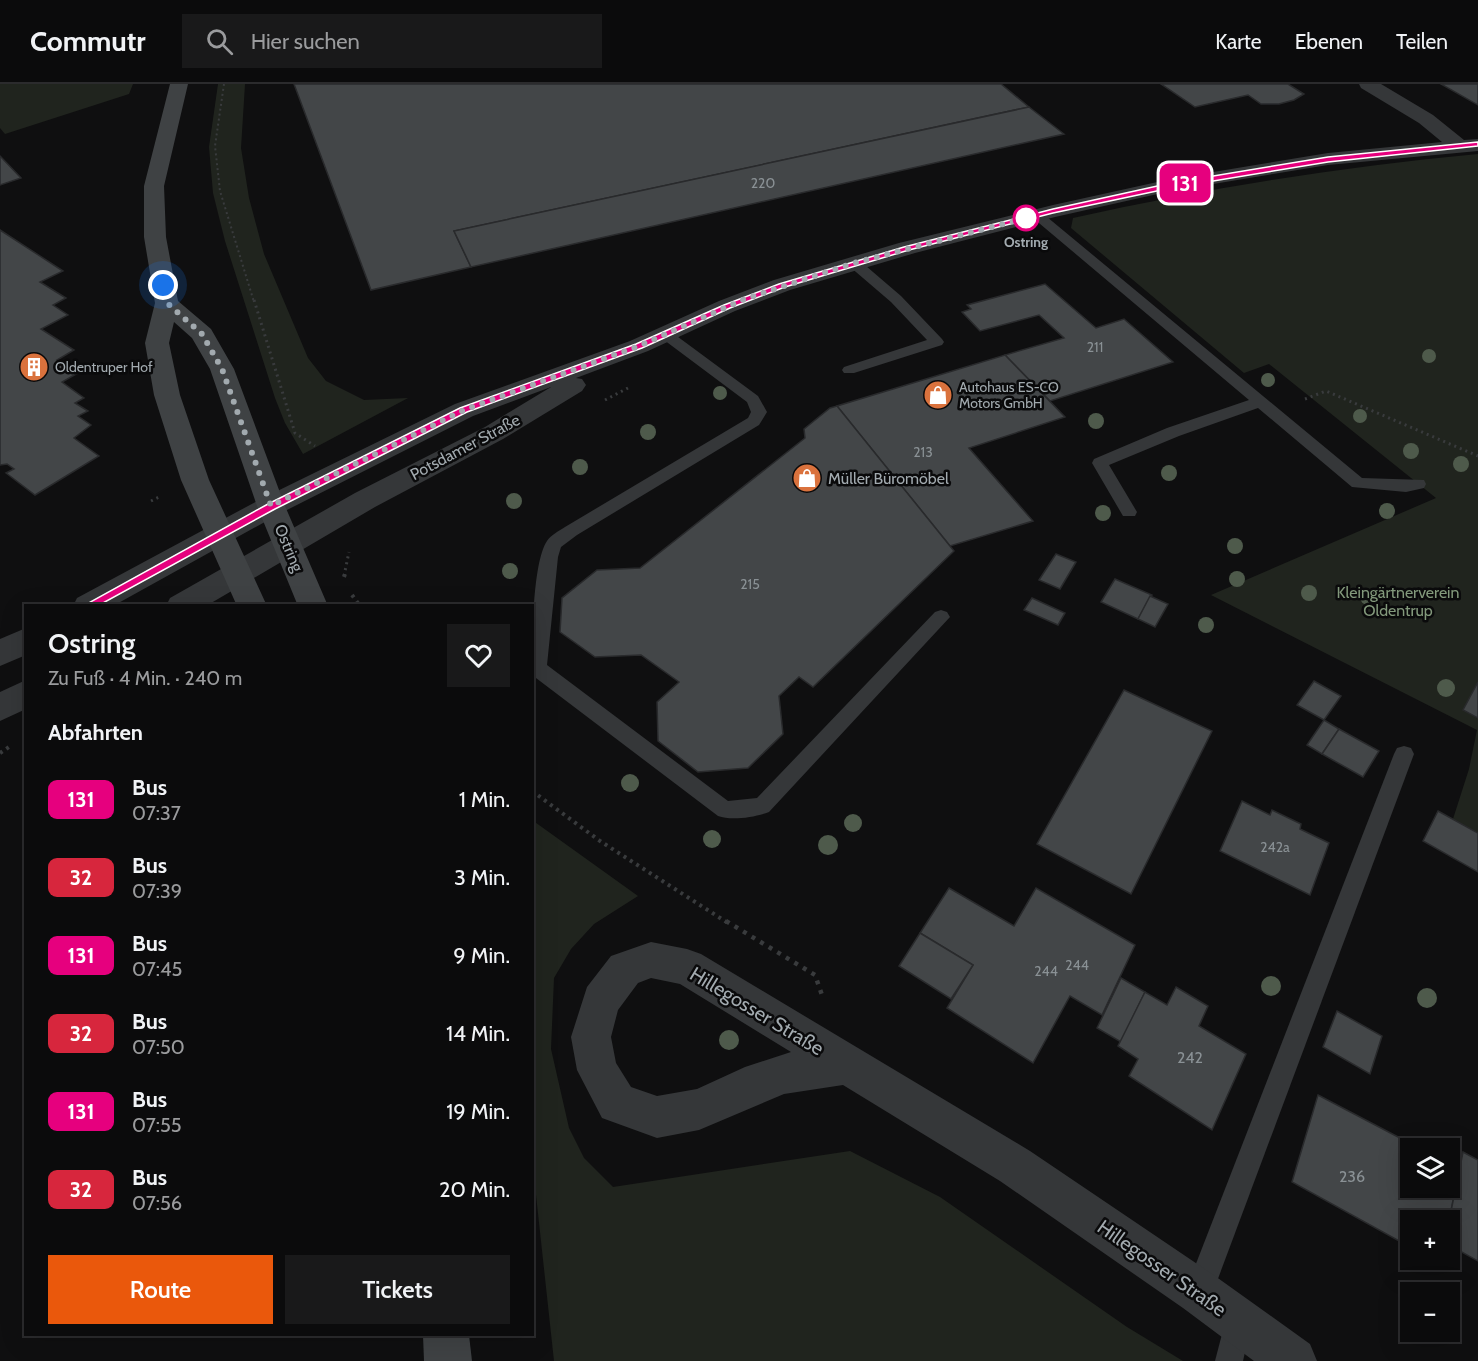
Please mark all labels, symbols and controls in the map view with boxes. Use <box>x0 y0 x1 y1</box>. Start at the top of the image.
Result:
search box <box>182 14 602 68</box>
text: Commutr <box>30 24 146 58</box>
icon: search <box>203 25 236 58</box>
text: Hier suchen <box>251 28 360 55</box>
text: Karte <box>1215 29 1262 54</box>
text: Ebenen <box>1295 29 1363 54</box>
text: Teilen <box>1396 29 1448 54</box>
line badge: 131 <box>1150 164 1220 202</box>
text: 131 <box>1172 171 1198 196</box>
house number: 220 <box>751 174 775 192</box>
marker: Ostring <box>1013 205 1039 231</box>
place label: Ostring <box>1004 233 1048 251</box>
your location <box>148 270 178 300</box>
house number: 211 <box>1087 338 1103 356</box>
building icon: Oldentruper Hof <box>18 351 50 383</box>
place label: Oldentruper Hof <box>55 358 153 376</box>
place label: Autohaus ES-CO Motors GmbH <box>959 378 1059 412</box>
shop icon: Autohaus ES-CO Motors GmbH <box>922 379 954 411</box>
street label: Potsdamer Straße <box>407 410 523 484</box>
house number: 213 <box>913 443 933 461</box>
shop icon: Müller Büromöbel <box>791 462 823 494</box>
place label: Müller Büromöbel <box>828 469 949 488</box>
street label: Ostring <box>271 521 308 575</box>
house number: 215 <box>740 575 760 593</box>
park label: Kleingärtnerverein Oldentrup <box>1337 583 1459 620</box>
button: heart <box>447 624 510 687</box>
text: Ostring <box>48 626 136 660</box>
text: Zu Fuß · 4 Min. · 240 m <box>48 666 242 690</box>
text: Abfahrten <box>48 719 143 746</box>
text: Bus <box>132 774 167 801</box>
text: 1 Min. <box>459 786 510 813</box>
text: 131 <box>68 787 94 812</box>
text: 07:37 <box>132 801 181 825</box>
house number: 242a <box>1260 838 1290 856</box>
text: Bus <box>132 852 167 879</box>
text: 3 Min. <box>454 864 510 891</box>
text: 32 <box>70 865 92 890</box>
text: 07:39 <box>132 879 182 903</box>
text: Bus <box>132 930 167 957</box>
text: 9 Min. <box>453 942 510 969</box>
text: 131 <box>68 943 94 968</box>
house number: 244 <box>1065 956 1089 974</box>
text: 07:45 <box>132 957 182 981</box>
street label: Hillegosser Straße <box>686 962 828 1060</box>
house number: 244 <box>1034 962 1058 980</box>
text: Bus <box>132 1008 167 1035</box>
text: 14 Min. <box>446 1020 510 1047</box>
text: 32 <box>70 1021 92 1046</box>
text: 07:50 <box>132 1035 185 1059</box>
house number: 242 <box>1177 1048 1203 1067</box>
text: Bus <box>132 1086 167 1113</box>
text: 19 Min. <box>446 1098 510 1125</box>
text: 131 <box>68 1099 94 1124</box>
text: 07:55 <box>132 1113 182 1137</box>
map controls <box>1400 1138 1460 1342</box>
button: layers <box>1400 1138 1460 1198</box>
text: Bus <box>132 1164 167 1191</box>
house number: 236 <box>1339 1167 1365 1186</box>
text: 20 Min. <box>439 1176 510 1203</box>
text: 32 <box>70 1177 92 1202</box>
text: 07:56 <box>132 1191 182 1215</box>
button: + <box>1400 1210 1460 1270</box>
street label: Hillegosser Straße <box>1093 1215 1231 1321</box>
button: Route <box>48 1255 273 1324</box>
button: Tickets <box>285 1255 510 1324</box>
button: − <box>1400 1282 1460 1342</box>

